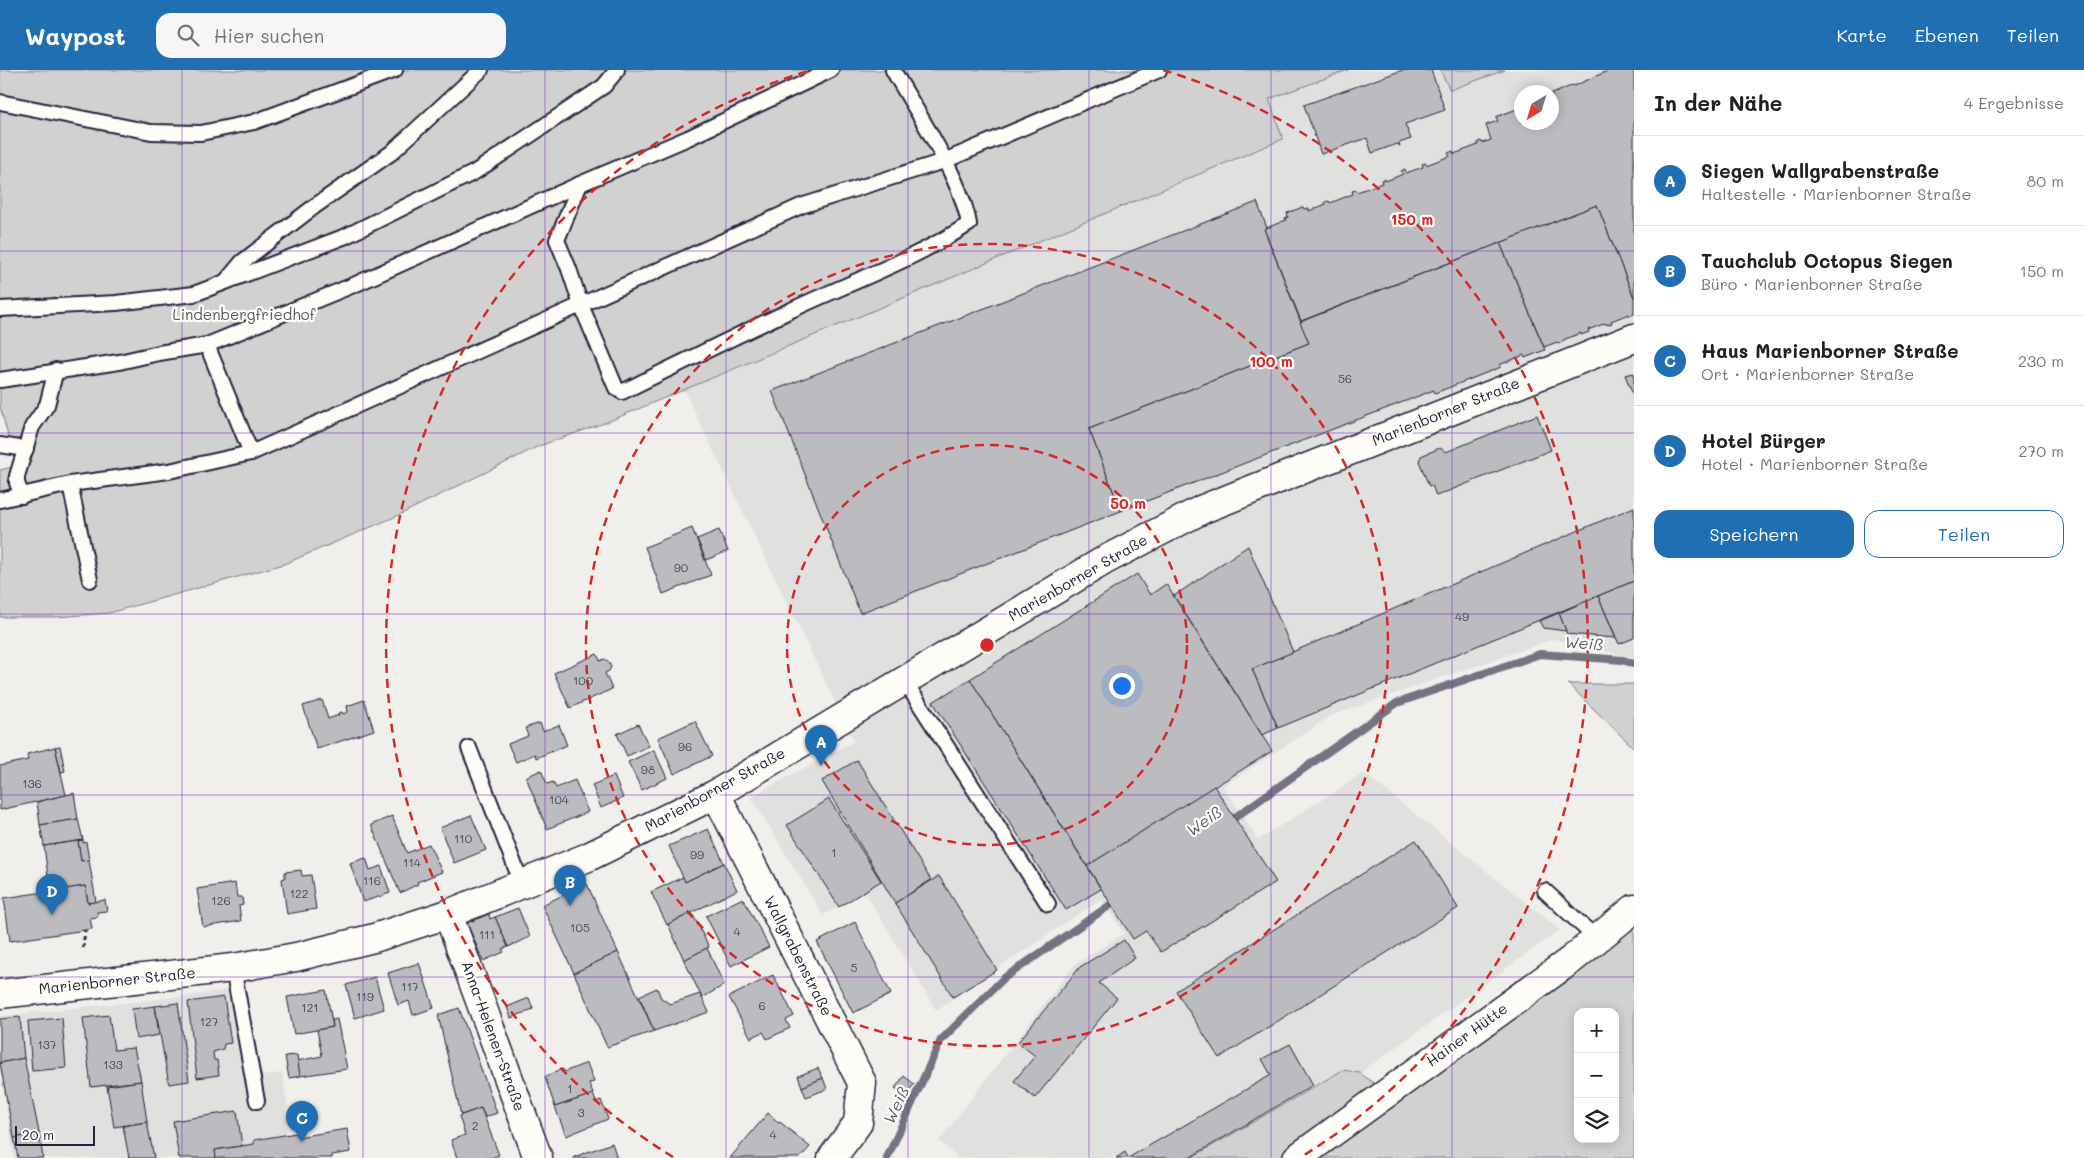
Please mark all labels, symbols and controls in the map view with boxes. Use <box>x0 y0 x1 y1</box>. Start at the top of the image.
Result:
search box <box>156 13 506 58</box>
text: Waypost <box>25 20 126 51</box>
icon: search <box>174 21 202 49</box>
text: Hier suchen <box>214 23 324 48</box>
text: Karte <box>1836 23 1887 47</box>
text: Ebenen <box>1915 23 1979 47</box>
text: Teilen <box>2007 23 2059 47</box>
north arrow <box>1514 85 1559 130</box>
text: In der Nähe <box>1654 89 1782 116</box>
text: 4 Ergebnisse <box>1964 92 2064 113</box>
text: Siegen Wallgrabenstraße <box>1701 158 1939 183</box>
text: A <box>1664 170 1676 191</box>
text: 80 m <box>2027 170 2064 191</box>
text: Haltestelle · Marienborner Straße <box>1701 183 1971 204</box>
text: 150 m <box>1391 209 1433 229</box>
text: Tauchclub Octopus Siegen <box>1701 248 1953 273</box>
text: B <box>1665 260 1675 281</box>
text: 150 m <box>2020 260 2064 281</box>
text: Büro · Marienborner Straße <box>1701 273 1923 294</box>
park label: Lindenbergfriedhof <box>173 304 317 324</box>
text: Haus Marienborner Straße <box>1701 338 1958 363</box>
text: C <box>1664 350 1676 371</box>
text: 230 m <box>2018 350 2064 371</box>
text: 100 m <box>1249 351 1293 371</box>
text: Ort · Marienborner Straße <box>1701 363 1914 384</box>
house number: 56 <box>1338 370 1352 386</box>
street label: Marienborner Straße <box>1369 372 1522 450</box>
text: Hotel Bürger <box>1701 428 1826 453</box>
text: D <box>1664 440 1676 461</box>
text: 270 m <box>2018 440 2064 461</box>
text: Hotel · Marienborner Straße <box>1701 453 1928 474</box>
text: 50 m <box>1110 493 1146 513</box>
button: Speichern <box>1654 510 1854 558</box>
button: Teilen <box>1864 510 2064 558</box>
street label: Marienborner Straße <box>1004 529 1151 625</box>
house number: 90 <box>674 559 689 575</box>
house number: 49 <box>1455 608 1469 624</box>
water label: Weiß <box>1564 631 1604 654</box>
centre of rings <box>978 636 996 654</box>
house number: 100 <box>573 672 594 688</box>
your location <box>1109 673 1135 699</box>
pin: A <box>805 725 837 766</box>
house number: 96 <box>678 738 692 754</box>
street label: Marienborner Straße <box>641 742 788 836</box>
house number: 98 <box>641 761 655 777</box>
house number: 136 <box>22 775 42 791</box>
house number: 104 <box>549 791 569 807</box>
water label: Weiß <box>1182 801 1226 840</box>
house number: 110 <box>454 830 473 846</box>
house number: 1 <box>831 844 837 860</box>
house number: 99 <box>690 846 704 862</box>
house number: 114 <box>403 854 421 870</box>
pin: B <box>554 865 586 906</box>
house number: 116 <box>363 872 381 888</box>
pin: D <box>36 874 68 915</box>
house number: 122 <box>290 885 308 901</box>
house number: 126 <box>211 892 231 908</box>
street label: Wallgrabenstraße <box>760 892 838 1019</box>
house number: 105 <box>570 919 590 935</box>
house number: 4 <box>733 923 741 939</box>
house number: 111 <box>479 926 495 942</box>
street label: Anna-Helenen-Straße <box>457 958 530 1114</box>
house number: 5 <box>851 959 858 975</box>
street label: Marienborner Straße <box>37 962 196 998</box>
house number: 117 <box>401 978 419 994</box>
house number: 119 <box>356 988 374 1004</box>
house number: 6 <box>758 997 766 1013</box>
street label: Hainer Hütte <box>1422 998 1511 1070</box>
house number: 121 <box>301 999 319 1015</box>
map controls <box>1574 1008 1619 1143</box>
button: + <box>1574 1008 1619 1053</box>
house number: 127 <box>200 1013 219 1029</box>
house number: 137 <box>37 1036 57 1052</box>
button: − <box>1574 1053 1619 1098</box>
house number: 133 <box>103 1056 123 1072</box>
house number: 1 <box>567 1080 573 1096</box>
water label: Weiß <box>878 1083 913 1127</box>
button: layers <box>1574 1098 1619 1143</box>
pin: C <box>286 1101 318 1142</box>
house number: 3 <box>577 1104 585 1120</box>
house number: 2 <box>472 1117 478 1133</box>
scale bar <box>15 1123 95 1146</box>
text: 20 m <box>22 1125 54 1144</box>
house number: 4 <box>769 1126 777 1142</box>

